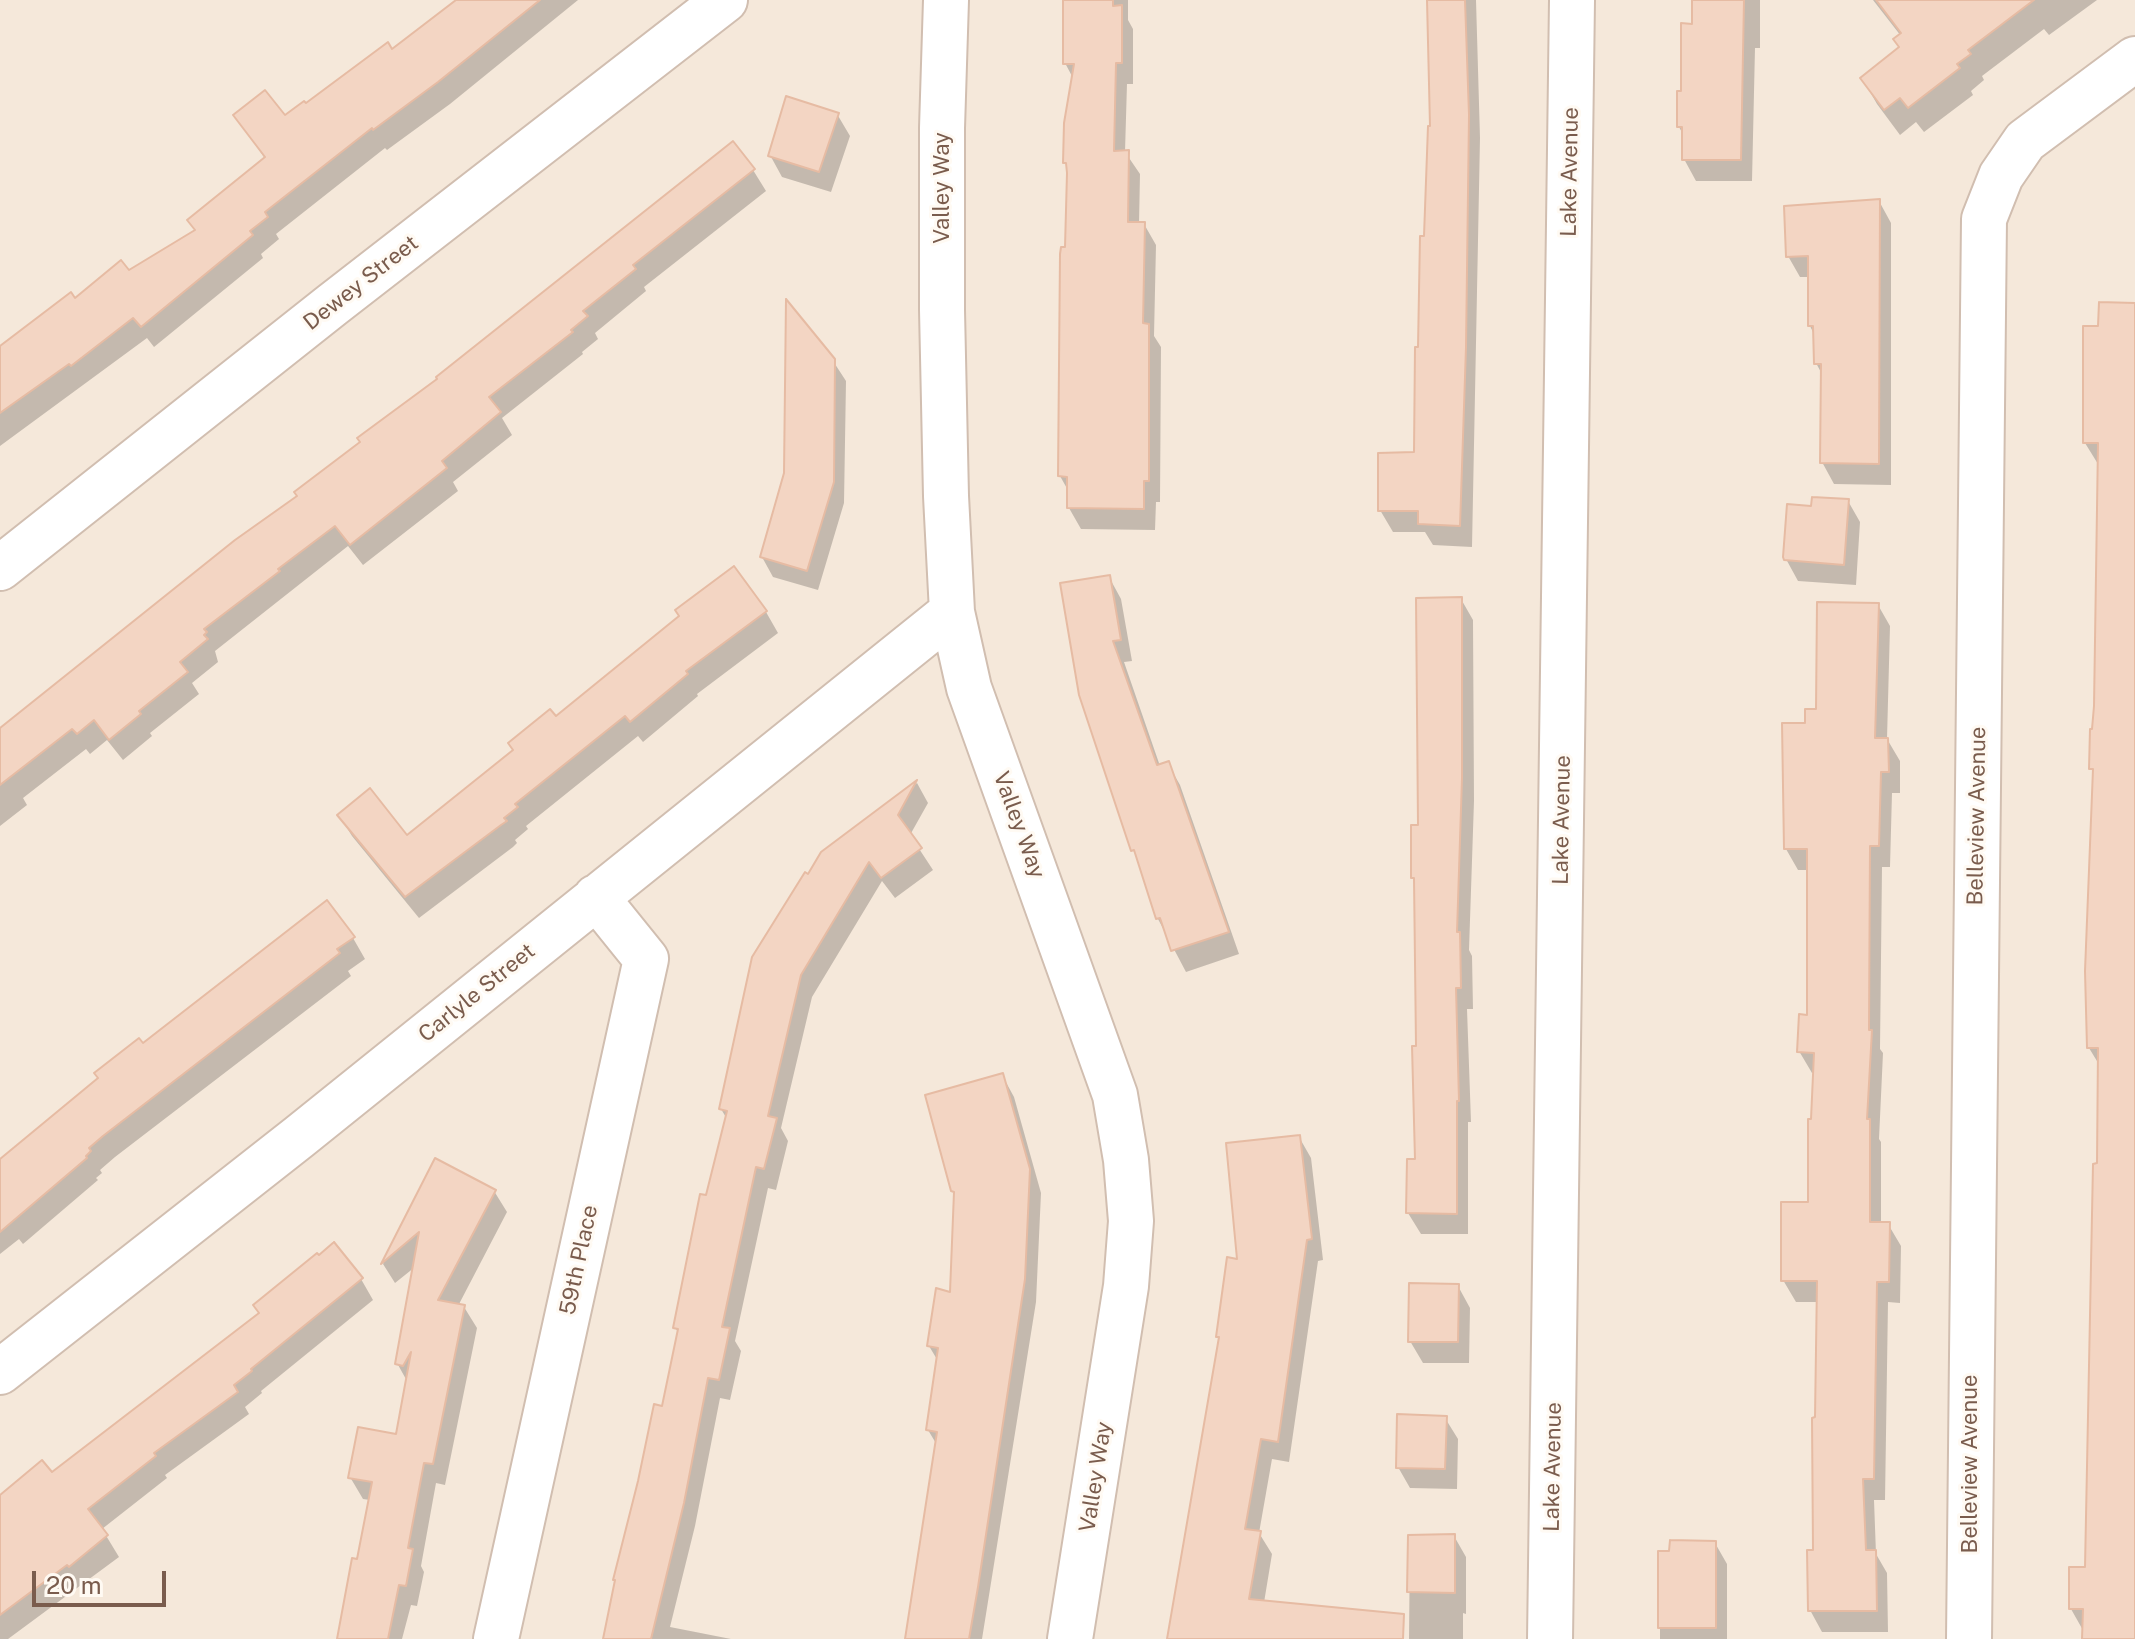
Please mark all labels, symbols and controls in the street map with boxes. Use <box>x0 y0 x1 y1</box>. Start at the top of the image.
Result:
street label: Lake Avenue <box>1556 107 1584 237</box>
street label: Valley Way <box>929 132 955 244</box>
street label: Dewey Street <box>298 230 424 336</box>
street label: Belleview Avenue <box>1962 726 1992 906</box>
street label: Lake Avenue <box>1548 755 1576 885</box>
street label: Valley Way <box>988 768 1050 882</box>
street label: Carlyle Street <box>414 938 540 1048</box>
street label: 59th Place <box>554 1203 604 1317</box>
street label: Belleview Avenue <box>1957 1375 1983 1553</box>
street label: Lake Avenue <box>1539 1402 1567 1532</box>
street label: Valley Way <box>1074 1420 1118 1534</box>
scale bar <box>36 1555 170 1605</box>
text: 20 m <box>46 1571 102 1599</box>

